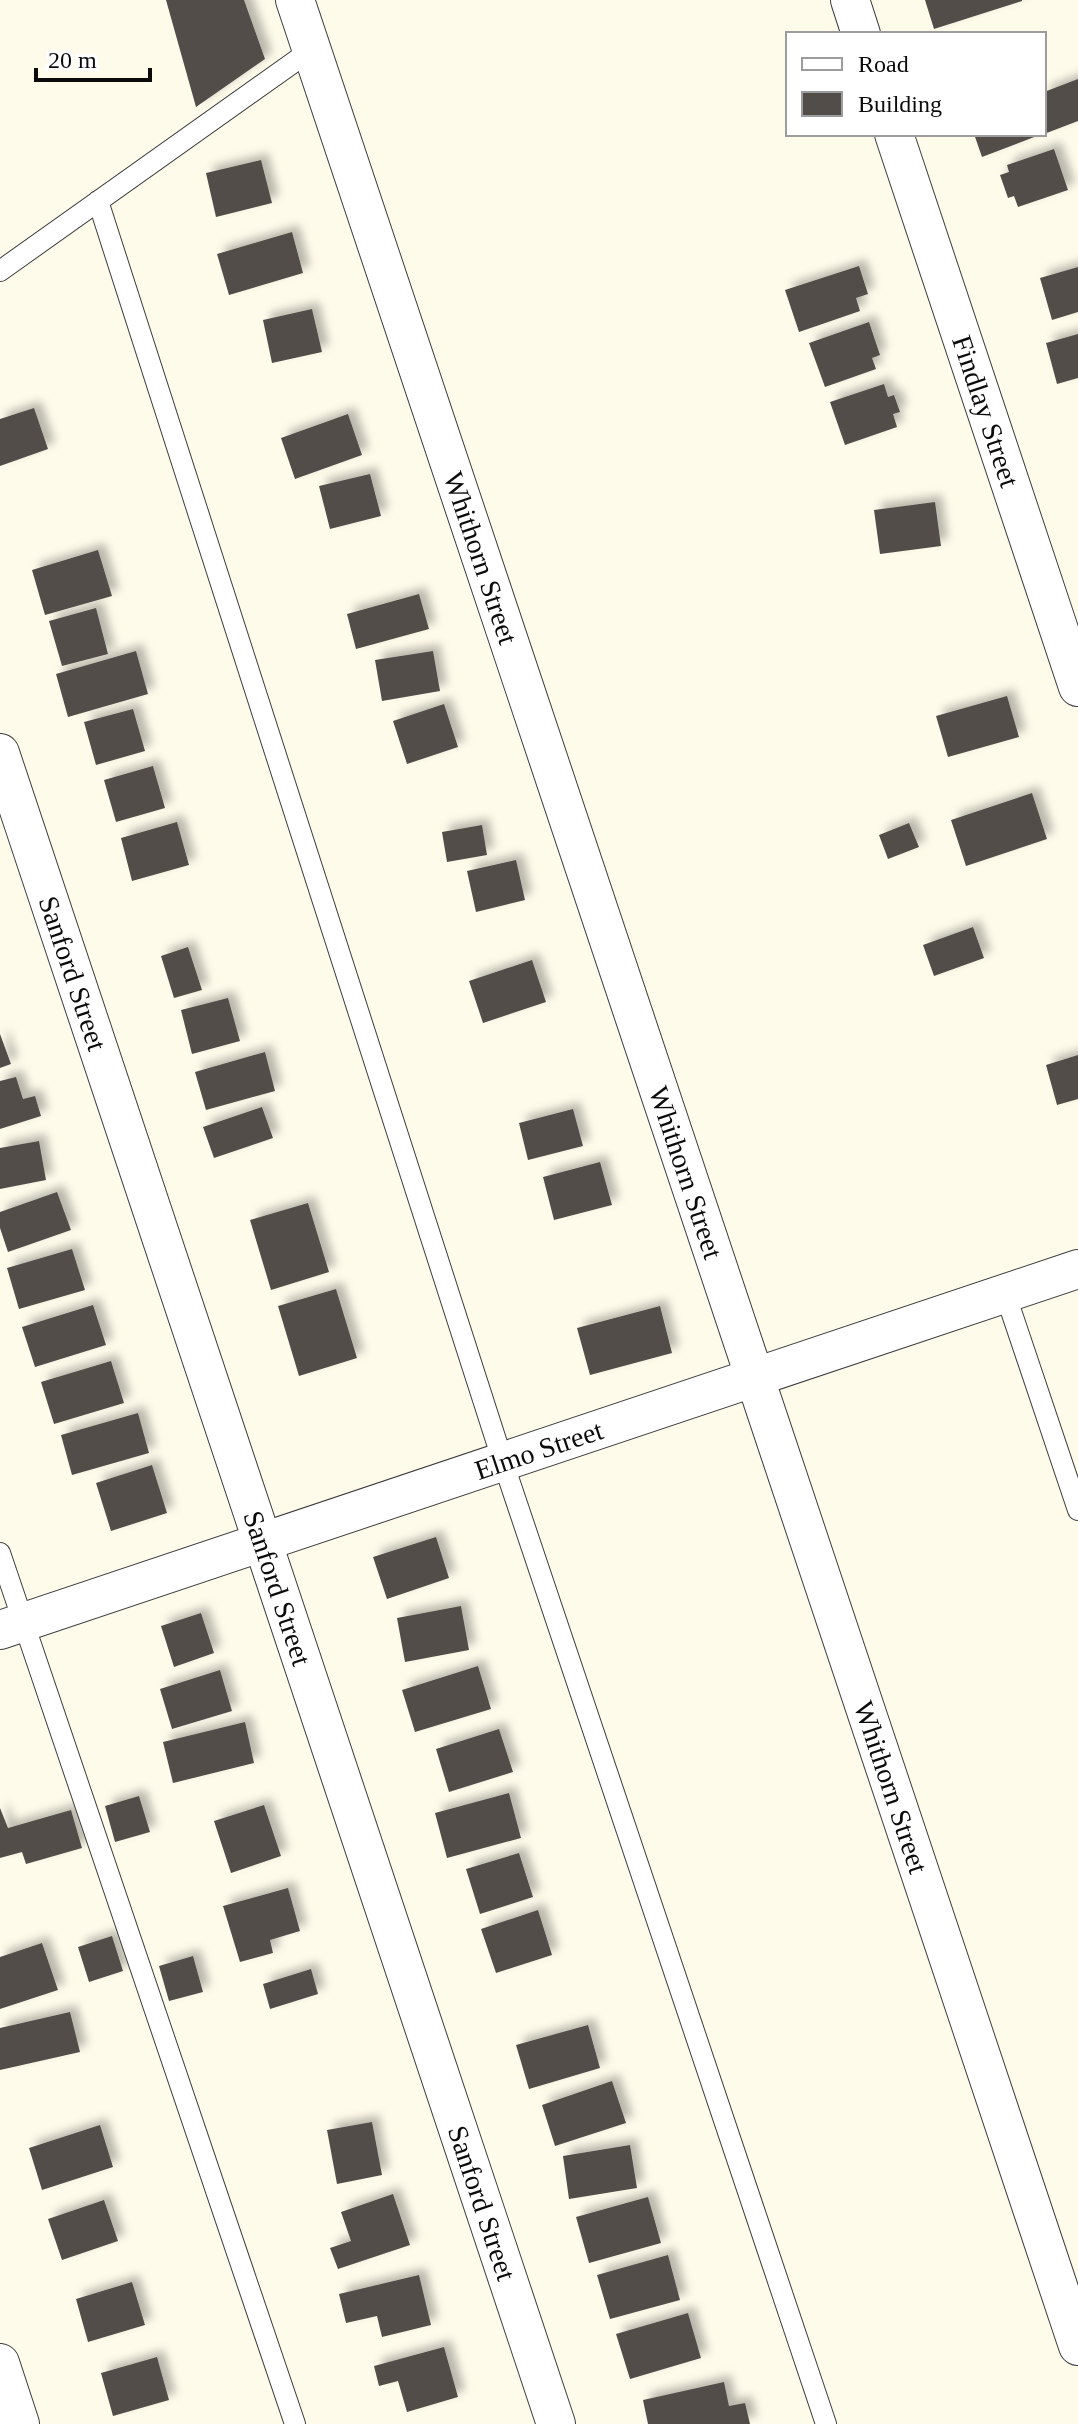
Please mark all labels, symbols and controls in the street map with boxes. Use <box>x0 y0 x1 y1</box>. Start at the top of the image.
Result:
scale bar <box>36 32 150 82</box>
legend <box>786 32 1046 136</box>
text: 20 m <box>48 47 97 73</box>
text: Road <box>858 51 909 77</box>
text: Building <box>858 91 942 117</box>
street label: Findlay Street <box>947 331 1026 491</box>
street label: Whithorn Street <box>438 468 524 648</box>
street label: Sanford Street <box>33 892 113 1055</box>
street label: Whithorn Street <box>643 1082 730 1263</box>
street label: Elmo Street <box>471 1414 607 1485</box>
street label: Sanford Street <box>238 1507 318 1669</box>
street label: Whithorn Street <box>848 1697 935 1877</box>
street label: Sanford Street <box>442 2122 523 2284</box>

